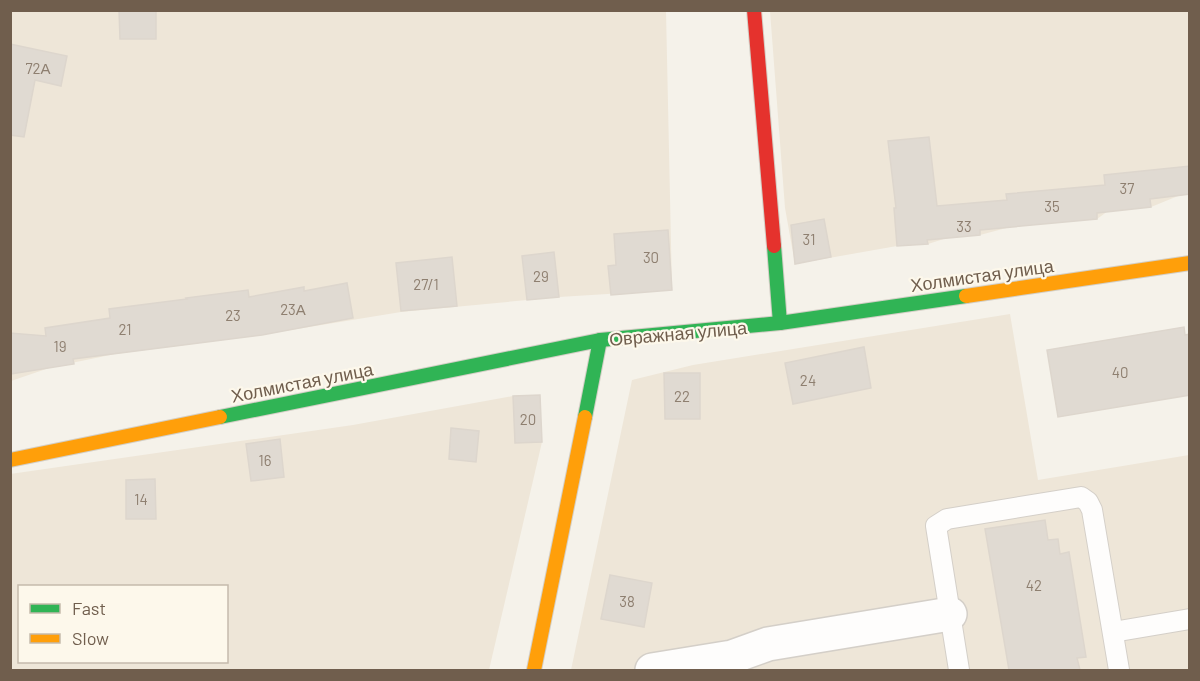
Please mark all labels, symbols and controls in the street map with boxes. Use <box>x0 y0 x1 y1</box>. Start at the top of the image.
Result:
house number: 72А <box>25 59 51 77</box>
house number: 37 <box>1120 179 1134 197</box>
house number: 35 <box>1044 197 1060 215</box>
house number: 33 <box>956 217 972 235</box>
house number: 31 <box>803 230 815 248</box>
house number: 30 <box>643 248 659 266</box>
street label: Холмистая улица <box>909 254 1056 296</box>
house number: 29 <box>533 267 549 285</box>
house number: 27/1 <box>413 275 439 293</box>
house number: 23А <box>280 300 306 318</box>
house number: 23 <box>225 306 241 324</box>
street label: Овражная улица <box>608 316 749 350</box>
house number: 21 <box>118 320 132 338</box>
house number: 19 <box>53 337 67 355</box>
street label: Холмистая улица <box>229 357 376 407</box>
house number: 40 <box>1112 363 1128 381</box>
house number: 24 <box>800 371 816 389</box>
house number: 22 <box>674 387 690 405</box>
house number: 20 <box>520 410 536 428</box>
house number: 16 <box>259 451 271 469</box>
house number: 14 <box>134 490 148 508</box>
house number: 42 <box>1026 576 1042 594</box>
legend <box>18 585 228 663</box>
house number: 38 <box>619 592 635 610</box>
text: Fast <box>72 597 106 619</box>
text: Slow <box>72 627 109 649</box>

